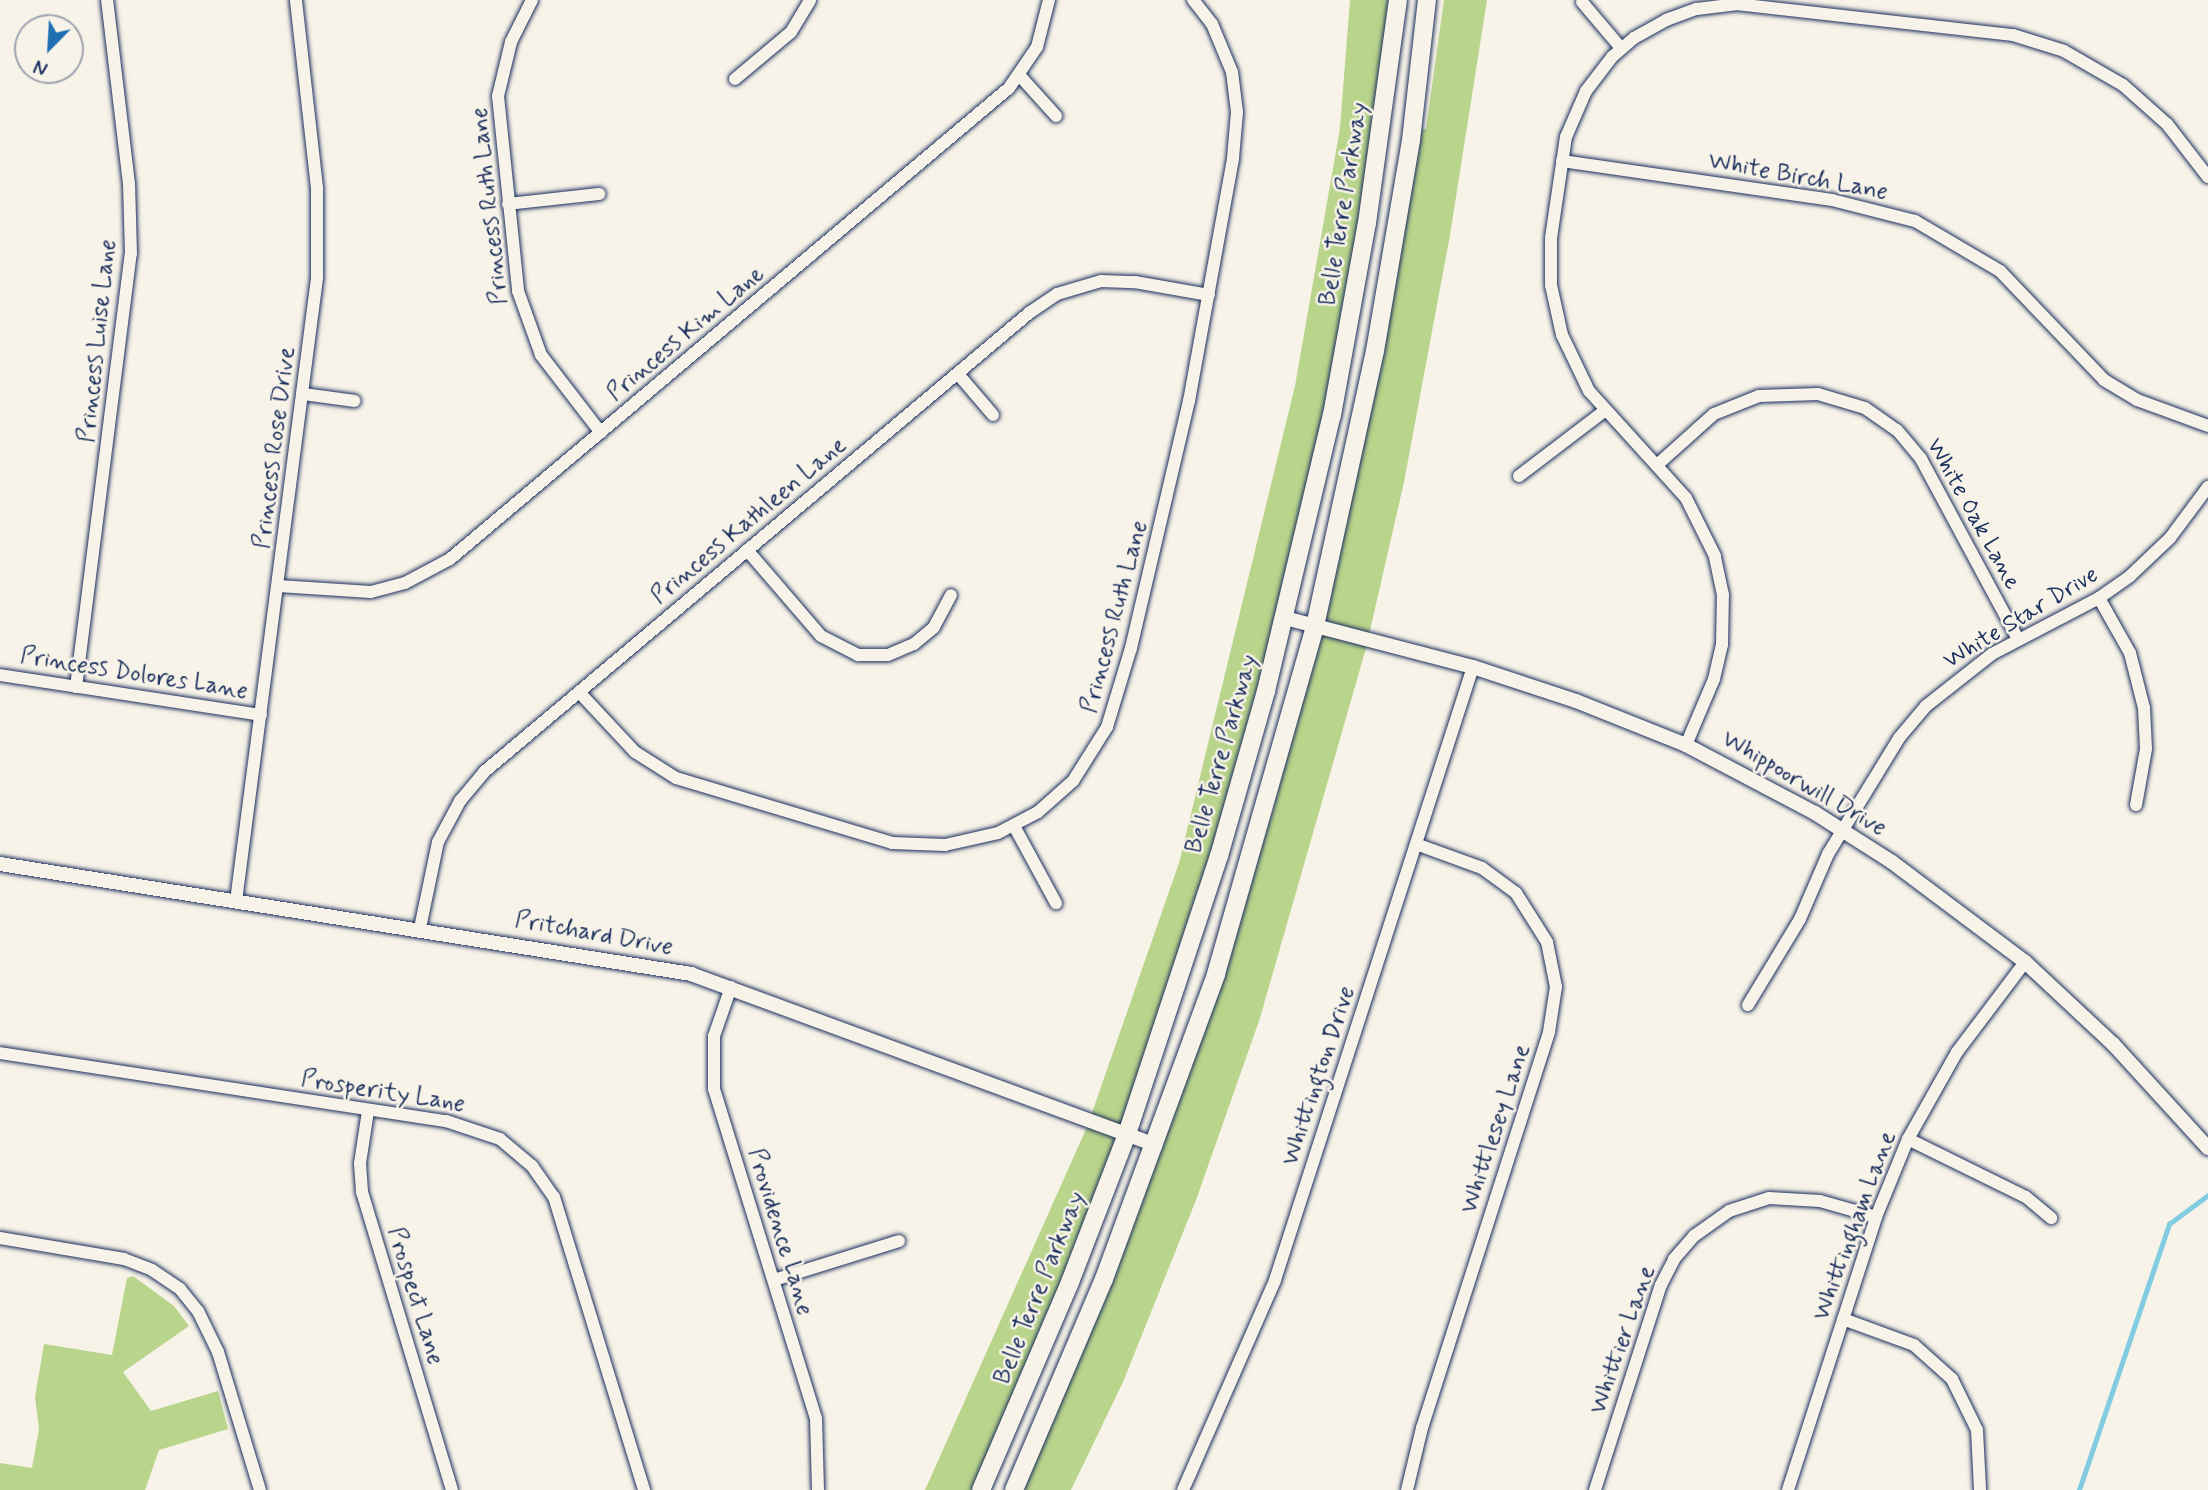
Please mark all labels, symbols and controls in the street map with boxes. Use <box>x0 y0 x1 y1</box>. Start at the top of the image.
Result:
north arrow <box>14 14 84 84</box>
text: N <box>30 53 52 81</box>
street label: Belle Terre Parkway <box>1314 101 1374 307</box>
street label: Princess Ruth Lane <box>465 106 515 306</box>
street label: White Birch Lane <box>1706 147 1890 207</box>
street label: Princess Luise Lane <box>73 237 123 445</box>
street label: Princess Kim Lane <box>601 259 771 409</box>
street label: Princess Rose Drive <box>249 347 301 549</box>
street label: Princess Kathleen Lane <box>646 431 852 611</box>
street label: White Oak Lane <box>1920 434 2026 594</box>
street label: Princess Ruth Lane <box>1075 518 1155 716</box>
street label: White Star Drive <box>1939 561 2103 675</box>
street label: Princess Dolores Lane <box>20 642 248 706</box>
street label: Belle Terre Parkway <box>1180 652 1264 856</box>
street label: Whippoorwill Drive <box>1717 726 1891 842</box>
street label: Pritchard Drive <box>514 906 674 962</box>
street label: Whittington Drive <box>1277 984 1361 1168</box>
street label: Whittlesey Lane <box>1456 1042 1536 1216</box>
street label: Prosperity Lane <box>298 1065 468 1119</box>
street label: Whittingham Lane <box>1808 1130 1902 1322</box>
street label: Providence Lane <box>741 1146 819 1318</box>
street label: Belle Terre Parkway <box>988 1188 1092 1388</box>
street label: Prospect Lane <box>380 1224 450 1368</box>
street label: Whittier Lane <box>1585 1265 1661 1415</box>

